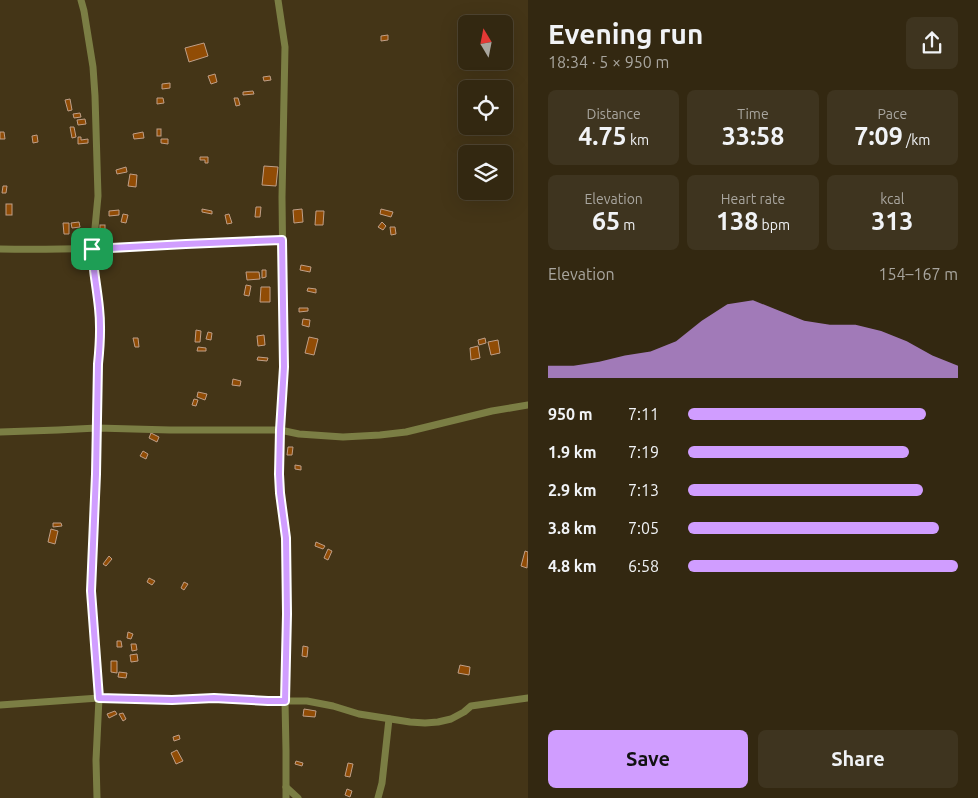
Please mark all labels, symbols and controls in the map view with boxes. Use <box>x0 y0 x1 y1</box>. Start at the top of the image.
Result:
north arrow <box>458 15 512 70</box>
map controls <box>458 15 513 200</box>
button: share <box>906 17 958 69</box>
text: Evening run <box>548 18 703 49</box>
text: 18:34 · 5 × 950 m <box>548 53 669 71</box>
button: locate <box>458 80 513 135</box>
text: Distance <box>587 106 641 122</box>
text: Time <box>737 106 769 122</box>
text: Pace <box>878 106 907 122</box>
text: 4.75 <box>578 122 627 150</box>
text: 33:58 <box>722 122 784 150</box>
text: 7:09 <box>854 122 903 150</box>
text: km <box>627 132 649 148</box>
text: /km <box>903 132 930 148</box>
button: layers <box>458 145 513 200</box>
text: Elevation <box>584 191 643 207</box>
text: Heart rate <box>721 191 785 207</box>
text: kcal <box>880 191 904 207</box>
text: 65 <box>592 207 620 235</box>
text: 138 <box>716 207 758 235</box>
text: 313 <box>871 207 913 235</box>
text: m <box>620 217 635 233</box>
text: bpm <box>758 217 790 233</box>
pin <box>71 228 113 270</box>
icon: arrive <box>78 235 106 263</box>
text: Elevation <box>548 265 615 283</box>
text: 154–167 m <box>878 265 958 283</box>
text: 950 m <box>548 405 593 423</box>
text: 7:11 <box>628 405 659 423</box>
text: 1.9 km <box>548 443 597 461</box>
text: 7:19 <box>628 443 659 461</box>
text: 2.9 km <box>548 481 597 499</box>
text: 7:13 <box>628 481 659 499</box>
text: 3.8 km <box>548 519 597 537</box>
text: 7:05 <box>628 519 659 537</box>
text: 4.8 km <box>548 557 597 575</box>
text: 6:58 <box>628 557 659 575</box>
button: Save <box>548 730 748 788</box>
button: Share <box>758 730 958 788</box>

